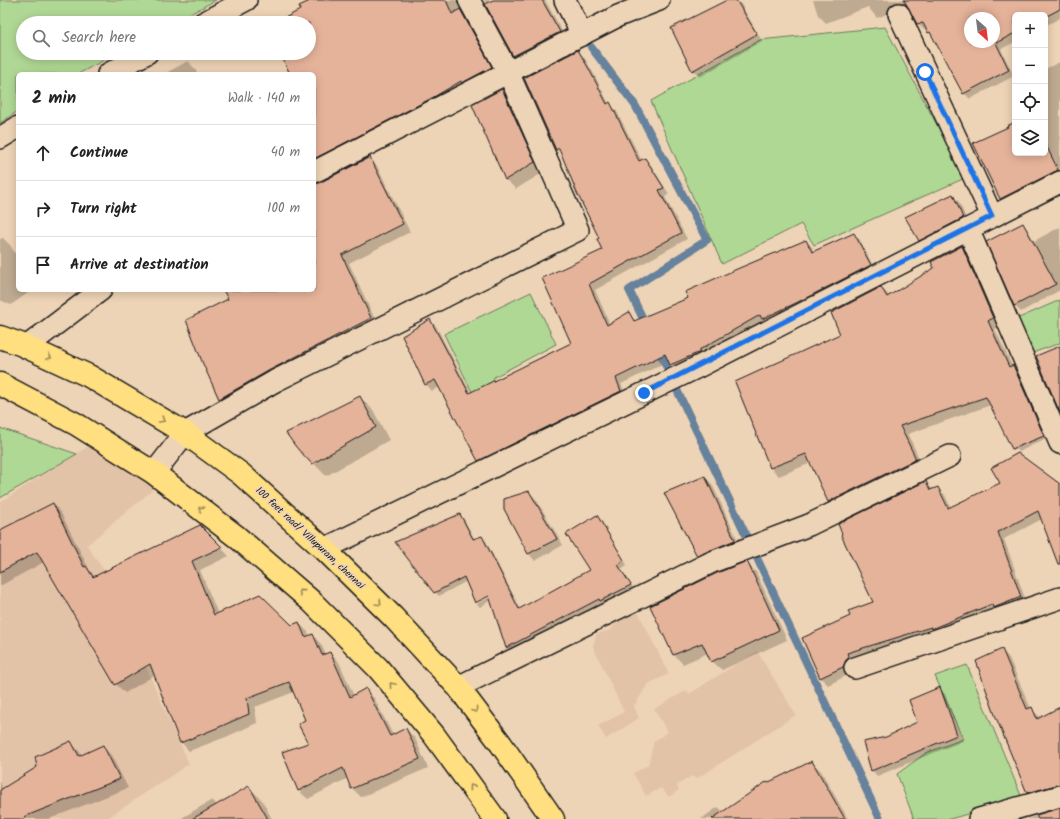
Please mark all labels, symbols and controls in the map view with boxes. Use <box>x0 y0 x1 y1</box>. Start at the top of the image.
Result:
north arrow <box>964 12 1000 48</box>
map controls <box>1012 12 1048 156</box>
button: + <box>1012 12 1048 48</box>
search box <box>16 16 316 60</box>
text: Search here <box>62 26 136 50</box>
icon: search <box>30 27 52 49</box>
button: − <box>1012 48 1048 84</box>
route start <box>916 63 934 81</box>
button: locate <box>1012 84 1048 120</box>
text: 2 min <box>32 85 76 112</box>
text: Walk · 140 m <box>228 88 300 109</box>
button: layers <box>1012 120 1048 156</box>
text: Continue <box>70 141 128 165</box>
icon: ahead <box>32 142 54 164</box>
text: 40 m <box>271 142 300 163</box>
text: Turn right <box>70 197 137 221</box>
icon: right <box>32 198 54 220</box>
text: 100 m <box>267 198 300 219</box>
text: Arrive at destination <box>70 253 209 277</box>
icon: arrive <box>32 254 54 276</box>
one-way arrow <box>44 352 52 360</box>
route end <box>635 384 653 402</box>
one-way arrow <box>158 415 165 423</box>
street label: 100 feet road/ Villupuram, chennai <box>252 483 369 593</box>
one-way arrow <box>199 507 206 514</box>
one-way arrow <box>298 590 306 597</box>
one-way arrow <box>374 598 382 606</box>
one-way arrow <box>390 682 397 689</box>
one-way arrow <box>470 705 477 712</box>
one-way arrow <box>470 785 477 792</box>

